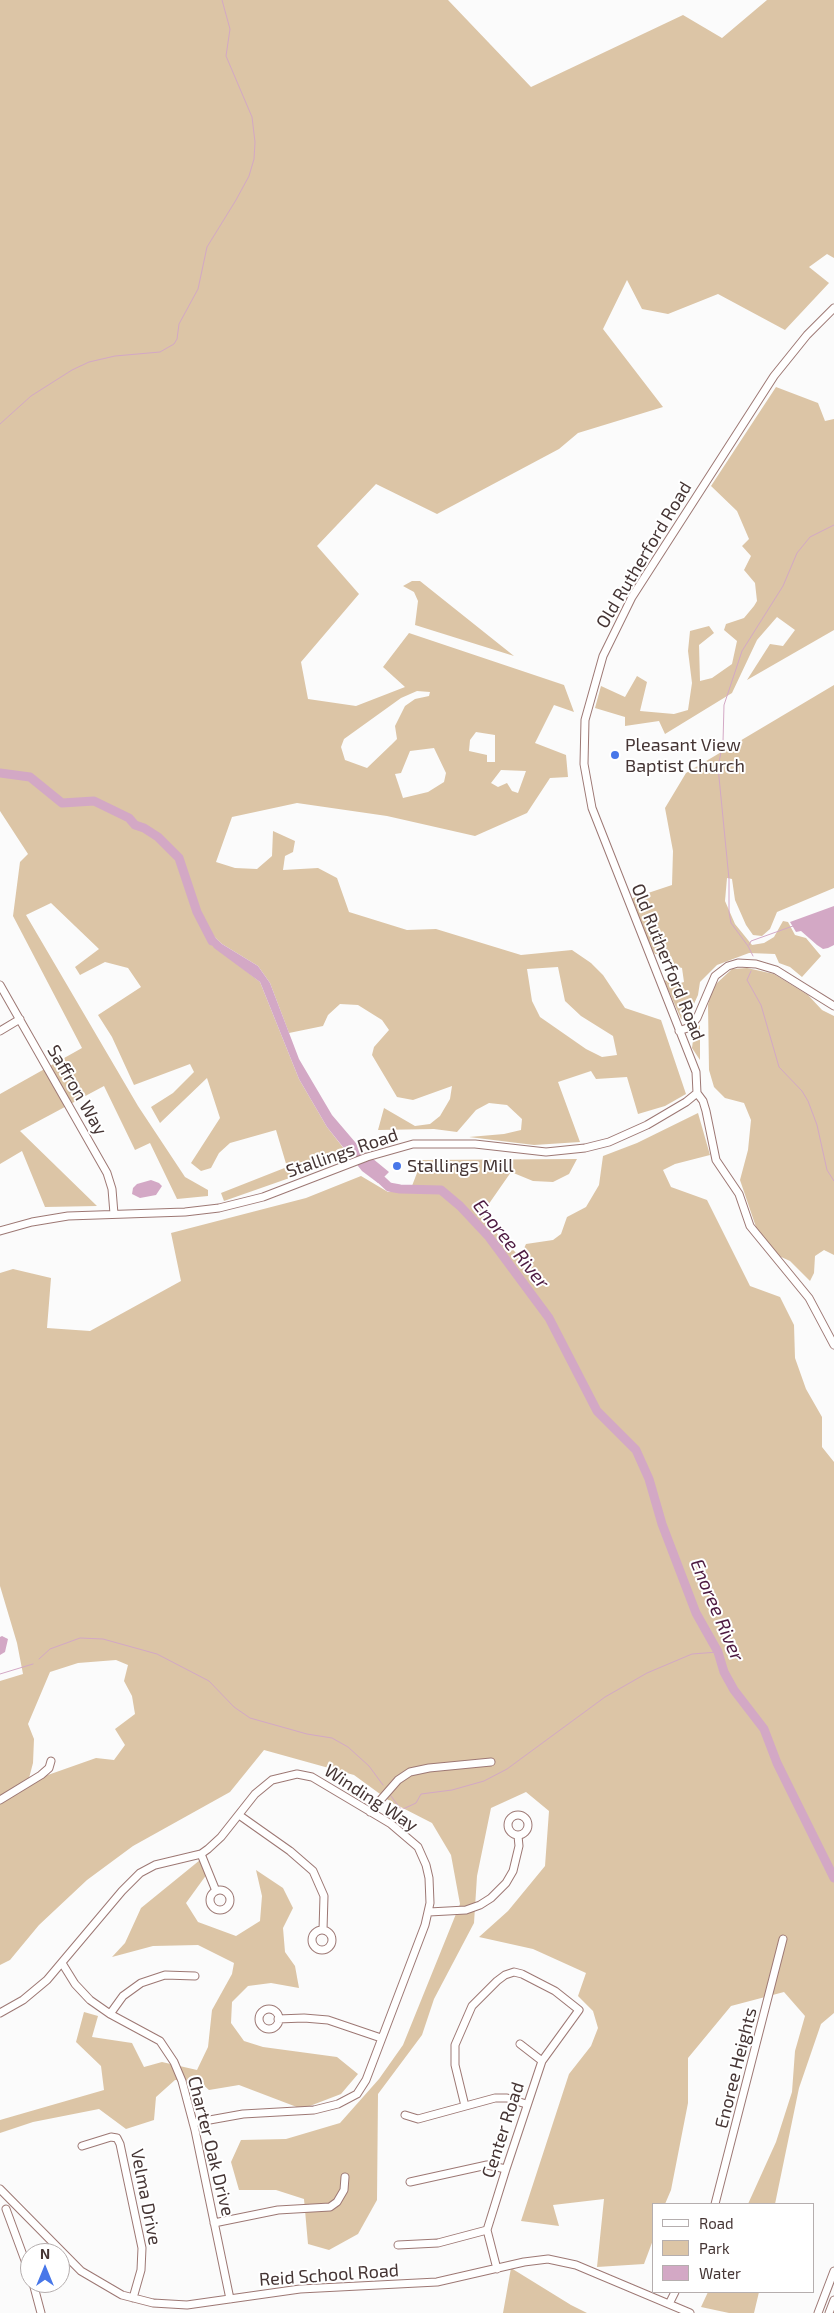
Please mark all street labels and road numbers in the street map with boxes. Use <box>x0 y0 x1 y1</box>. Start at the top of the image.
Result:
street label: Old Rutherford Road <box>592 478 696 632</box>
street label: Old Rutherford Road <box>627 881 709 1043</box>
street label: Saffron Way <box>42 1041 112 1139</box>
street label: Stallings Road <box>283 1124 401 1182</box>
street label: Winding Way <box>320 1760 422 1836</box>
street label: Enoree Heights <box>711 2005 761 2131</box>
street label: Charter Oak Drive <box>183 2074 239 2218</box>
street label: Center Road <box>477 2079 529 2181</box>
street label: Velma Drive <box>126 2147 166 2247</box>
street label: Reid School Road <box>258 2259 400 2291</box>

